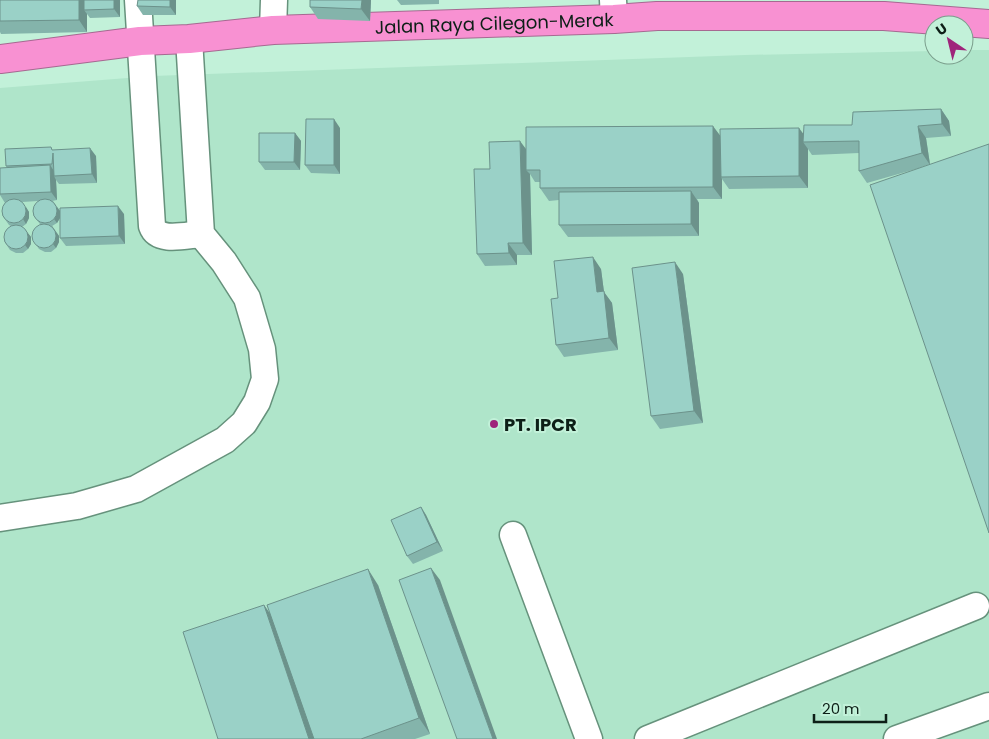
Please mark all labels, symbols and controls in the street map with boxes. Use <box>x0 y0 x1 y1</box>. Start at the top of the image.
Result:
street label: Jalan Raya Cilegon-Merak <box>374 6 615 39</box>
north arrow <box>924 15 974 65</box>
text: U <box>932 18 951 40</box>
place label: PT. IPCR <box>504 412 577 437</box>
marker: PT. IPCR <box>488 418 500 430</box>
scale bar <box>814 692 886 724</box>
text: 20 m <box>822 698 860 719</box>

